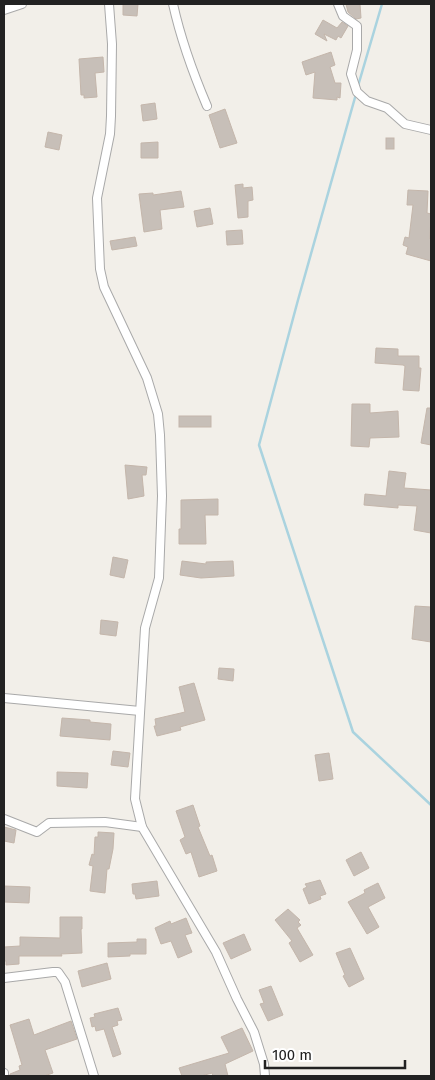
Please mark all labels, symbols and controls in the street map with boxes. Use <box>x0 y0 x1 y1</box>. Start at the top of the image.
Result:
scale bar <box>265 1038 405 1070</box>
text: 100 m <box>272 1046 312 1064</box>

